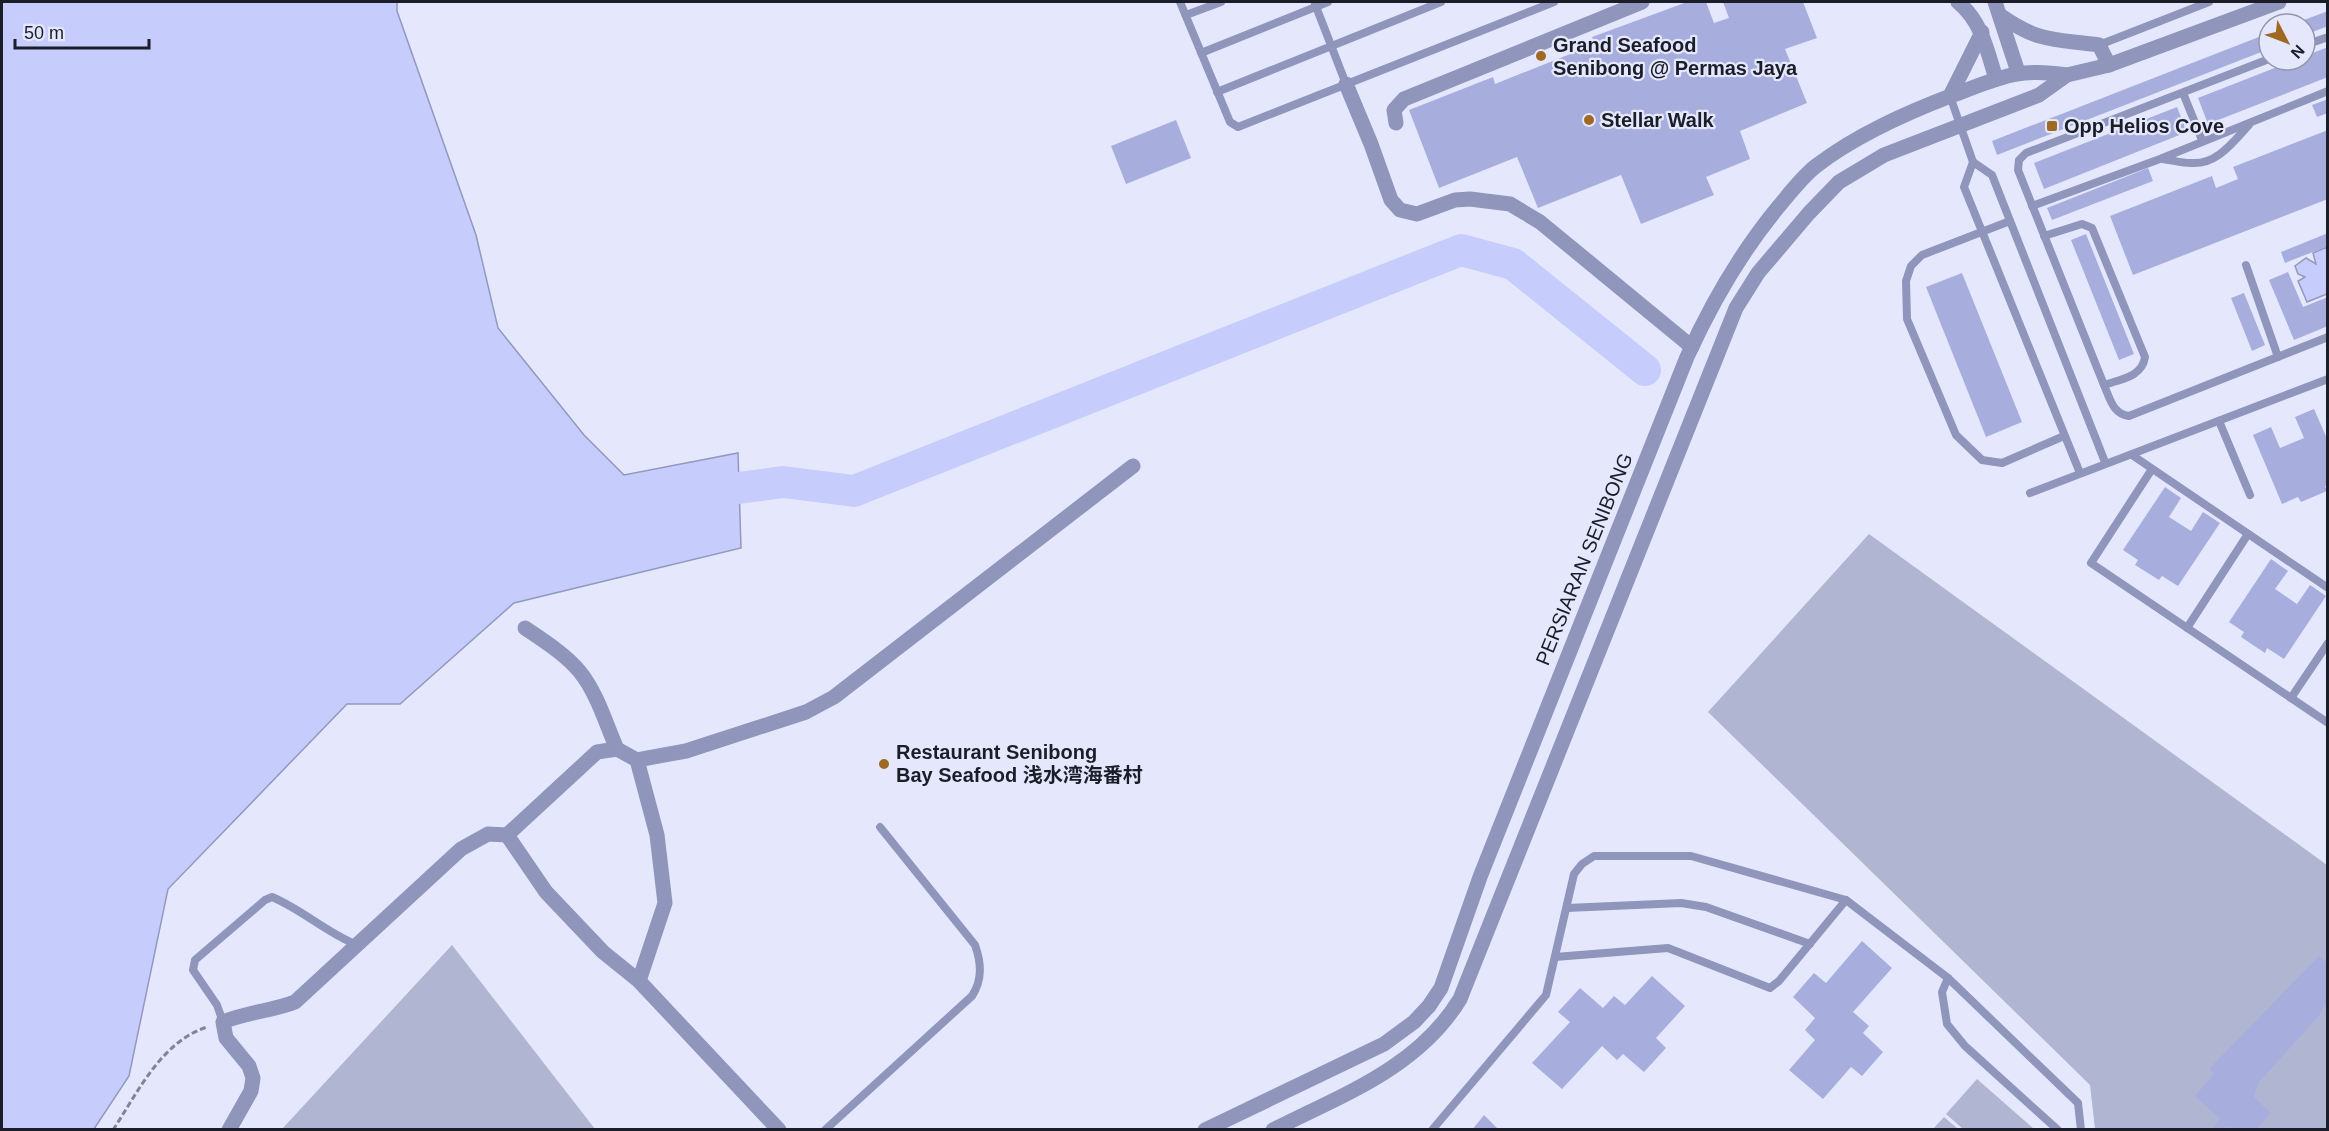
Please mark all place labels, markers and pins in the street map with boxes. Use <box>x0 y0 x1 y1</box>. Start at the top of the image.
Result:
place label: Grand Seafood Senibong @ Permas Jaya <box>1553 34 1798 79</box>
marker: Grand Seafood Senibong @ Permas Jaya <box>1534 49 1548 63</box>
place label: Stellar Walk <box>1601 109 1715 131</box>
marker: Stellar Walk <box>1582 113 1596 127</box>
place label: Opp Helios Cove <box>2064 115 2224 137</box>
marker: Opp Helios Cove <box>2045 119 2059 133</box>
place label: Restaurant Senibong Bay Seafood 浅水湾海番村 <box>896 741 1143 786</box>
marker: Restaurant Senibong Bay Seafood 浅水湾海番村 <box>877 757 891 771</box>

